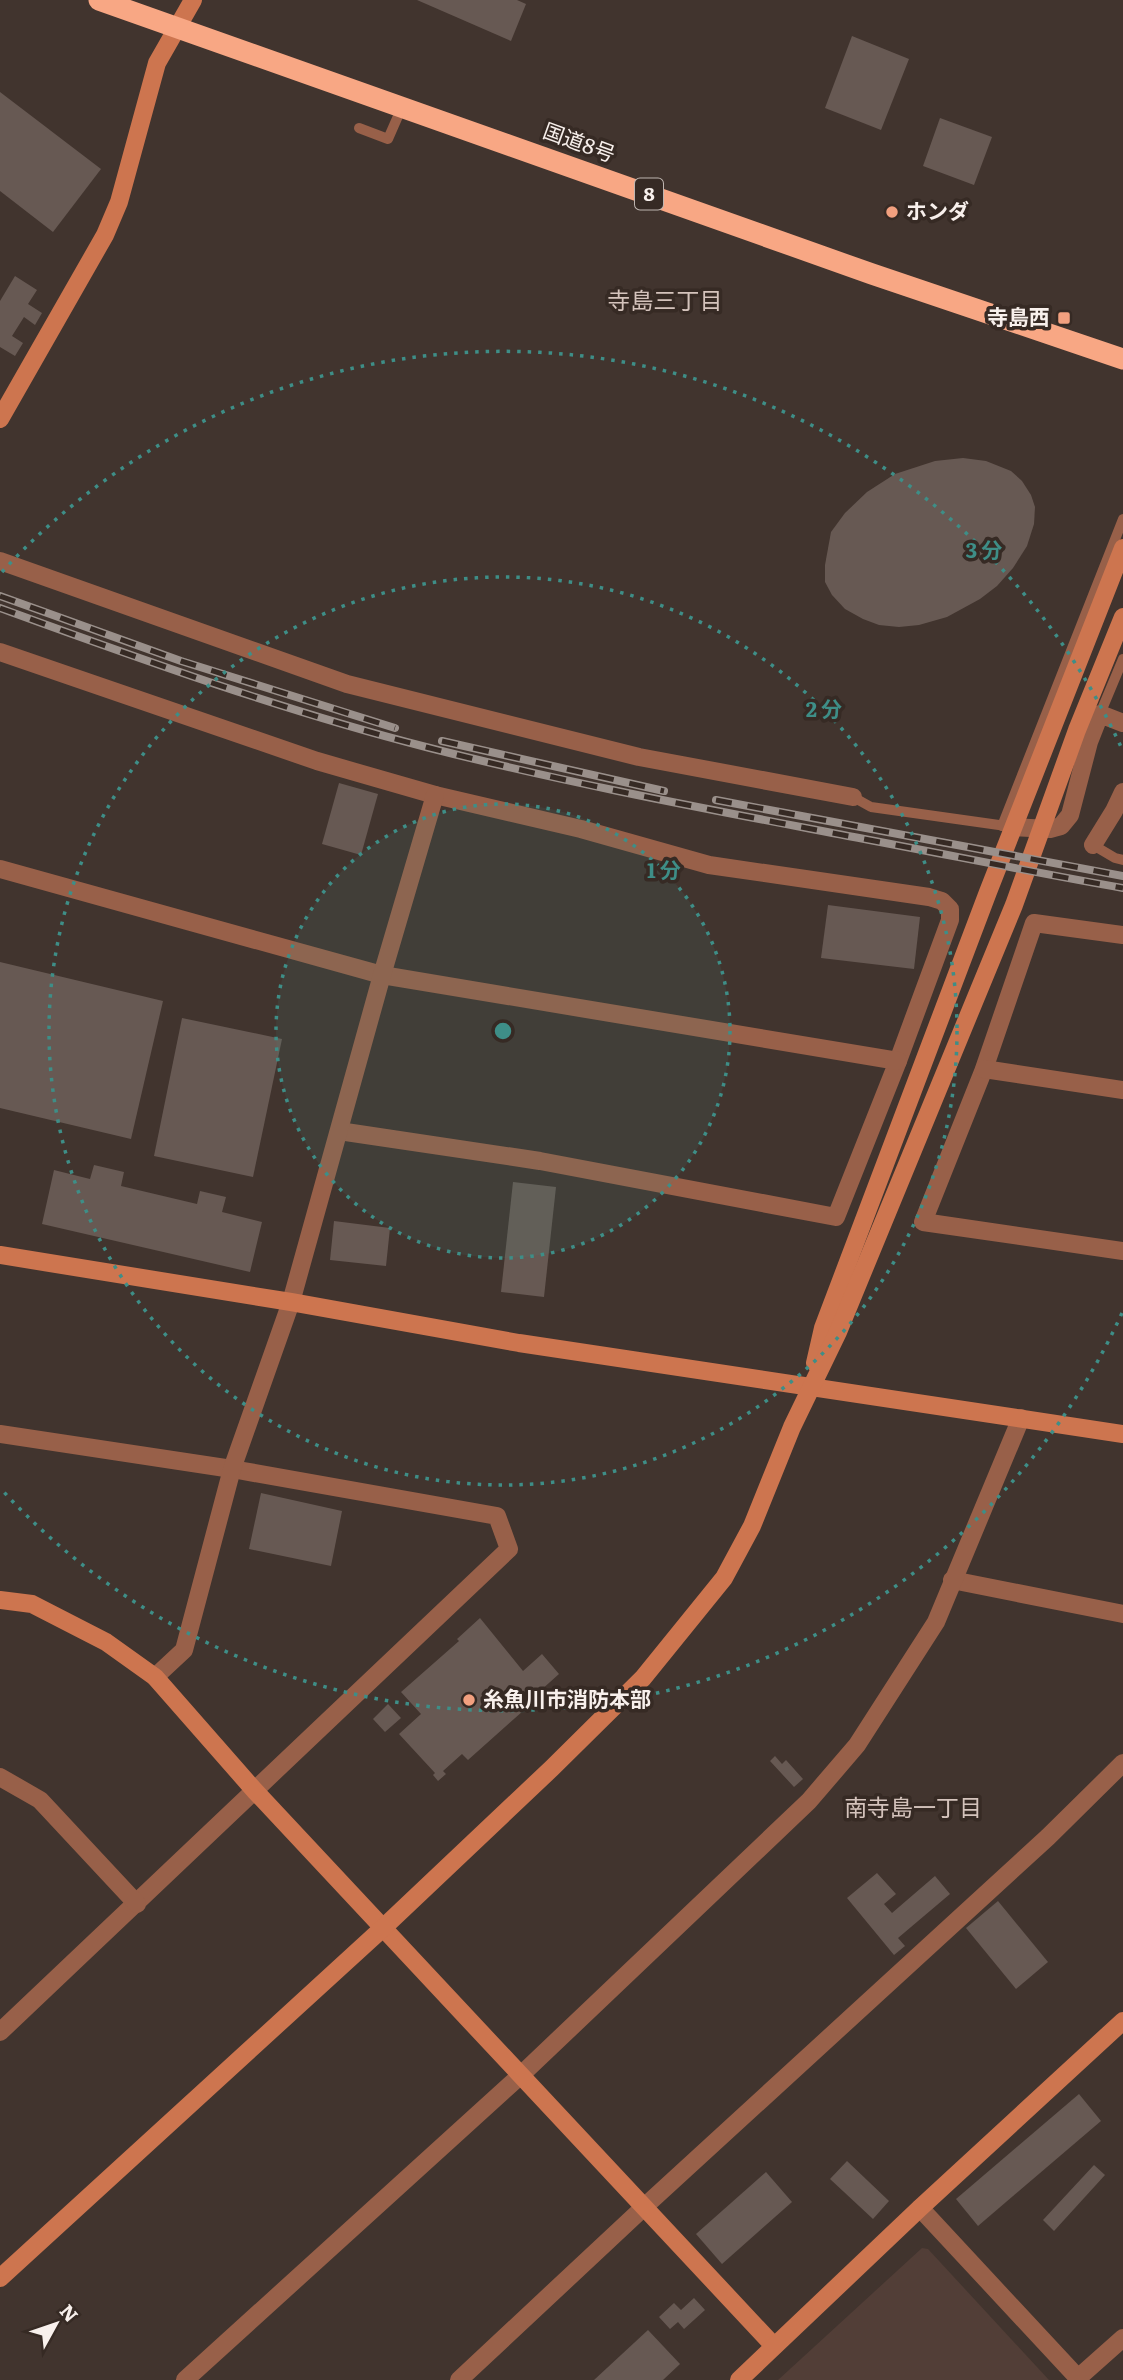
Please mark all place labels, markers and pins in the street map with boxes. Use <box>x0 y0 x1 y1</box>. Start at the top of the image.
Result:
place label: ホンダ <box>906 194 969 225</box>
marker: ホンダ <box>884 204 900 220</box>
place label: 寺島西 <box>987 300 1050 331</box>
marker: 寺島西 <box>1056 310 1072 326</box>
centre of rings <box>491 1019 515 1043</box>
place label: 糸魚川市消防本部 <box>483 1682 651 1713</box>
marker: 糸魚川市消防本部 <box>461 1692 477 1708</box>

